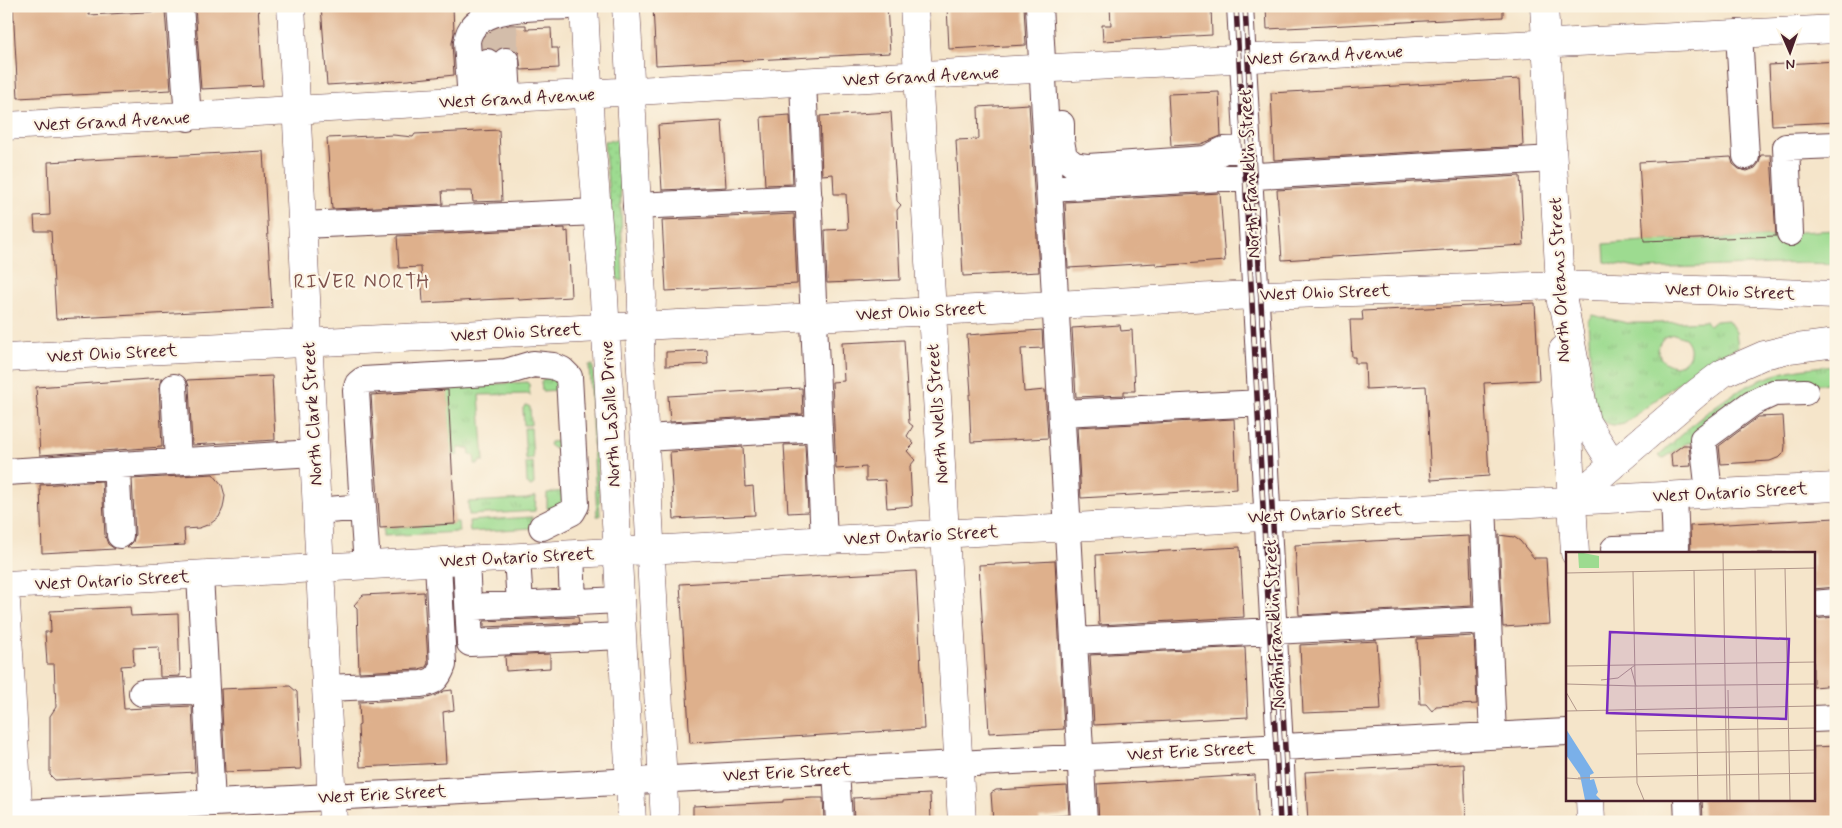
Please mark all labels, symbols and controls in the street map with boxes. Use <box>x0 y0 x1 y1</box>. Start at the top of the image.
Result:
north arrow <box>1764 28 1814 78</box>
street label: West Grand Avenue <box>1246 40 1404 72</box>
text: N <box>1785 55 1795 73</box>
street label: West Grand Avenue <box>842 61 1000 93</box>
street label: West Grand Avenue <box>438 83 596 115</box>
street label: North Franklin Street <box>1234 89 1266 259</box>
street label: West Grand Avenue <box>33 106 191 138</box>
street label: North Orleans Street <box>1544 196 1576 363</box>
district label: RIVER NORTH <box>294 269 430 296</box>
street label: West Ohio Street <box>1664 278 1796 306</box>
street label: West Ohio Street <box>1259 279 1391 307</box>
street label: West Ohio Street <box>855 297 987 327</box>
street label: West Ohio Street <box>450 318 582 348</box>
street label: West Ohio Street <box>46 339 178 369</box>
street label: North LaSalle Drive <box>595 340 627 488</box>
street label: North Clark Street <box>297 341 329 486</box>
street label: North Wells Street <box>921 343 955 485</box>
street label: West Ontario Street <box>1652 477 1808 509</box>
street label: West Ontario Street <box>1247 498 1403 530</box>
street label: West Ontario Street <box>843 520 999 552</box>
street label: North Franklin Street <box>1259 539 1291 709</box>
street label: West Ontario Street <box>439 542 595 574</box>
inset map <box>1566 552 1814 800</box>
street label: West Ontario Street <box>34 565 190 597</box>
street label: West Erie Street <box>1126 737 1256 767</box>
street label: West Erie Street <box>722 758 852 788</box>
street label: West Erie Street <box>317 780 447 810</box>

